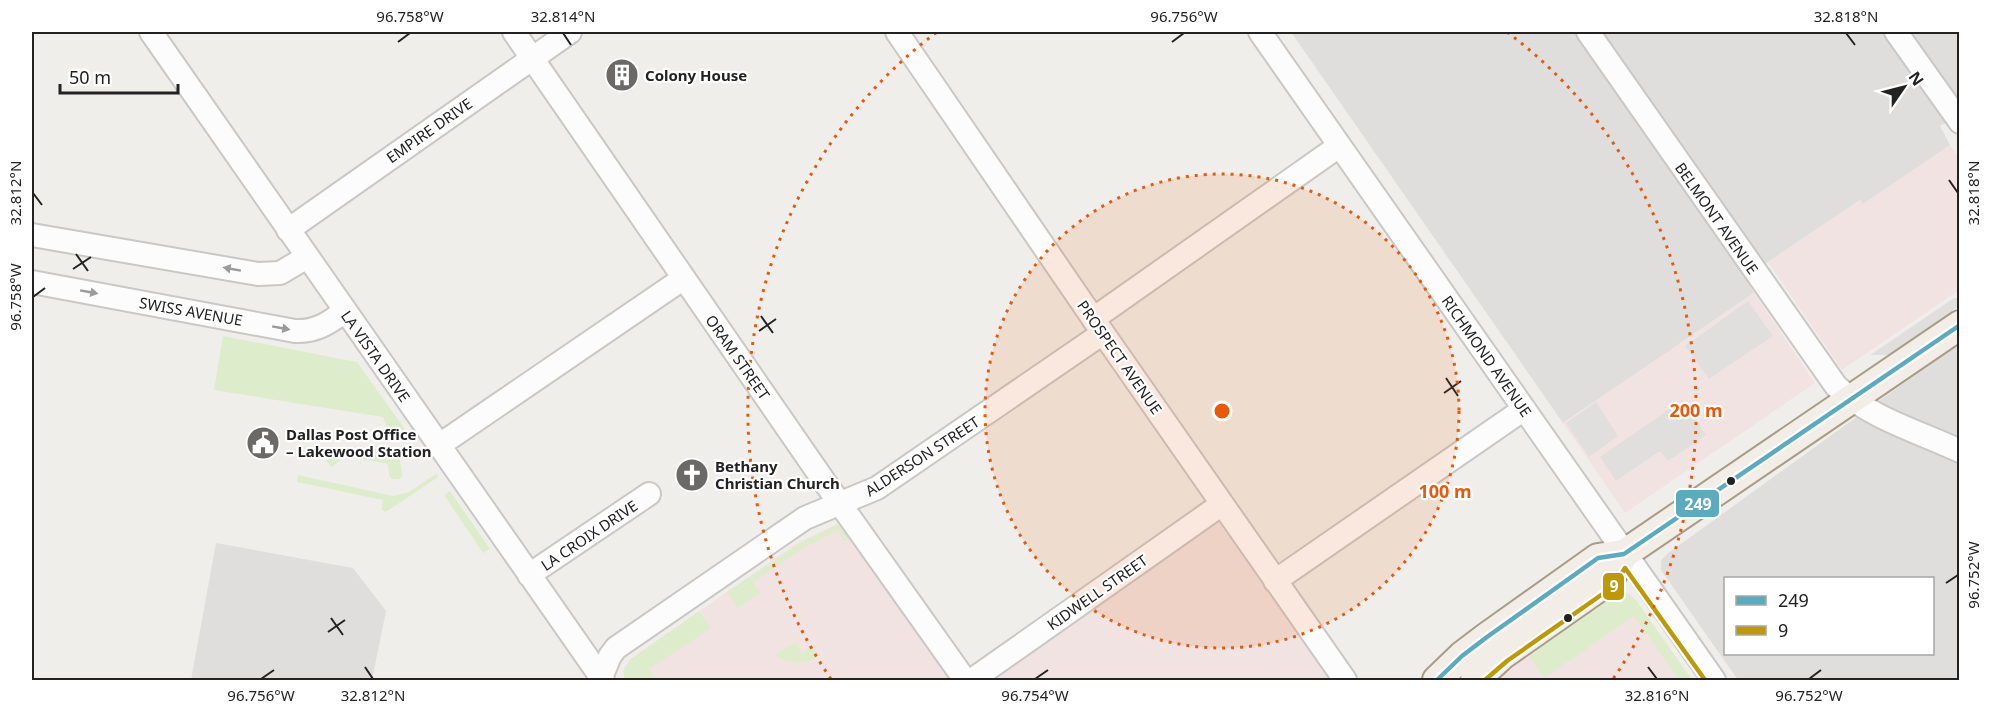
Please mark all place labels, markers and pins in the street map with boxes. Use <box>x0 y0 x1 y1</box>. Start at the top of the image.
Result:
building icon: Colony House <box>604 57 640 93</box>
place label: Colony House <box>645 65 747 85</box>
centre of rings <box>1212 401 1232 421</box>
place label: Dallas Post Office – Lakewood Station <box>286 424 432 461</box>
public building icon: Dallas Post Office – Lakewood Station <box>245 425 281 461</box>
place label: Bethany Christian Church <box>715 456 840 493</box>
church icon: Bethany Christian Church <box>674 457 710 493</box>
unlabelled marker <box>1725 475 1737 487</box>
unlabelled marker <box>1562 612 1574 624</box>

